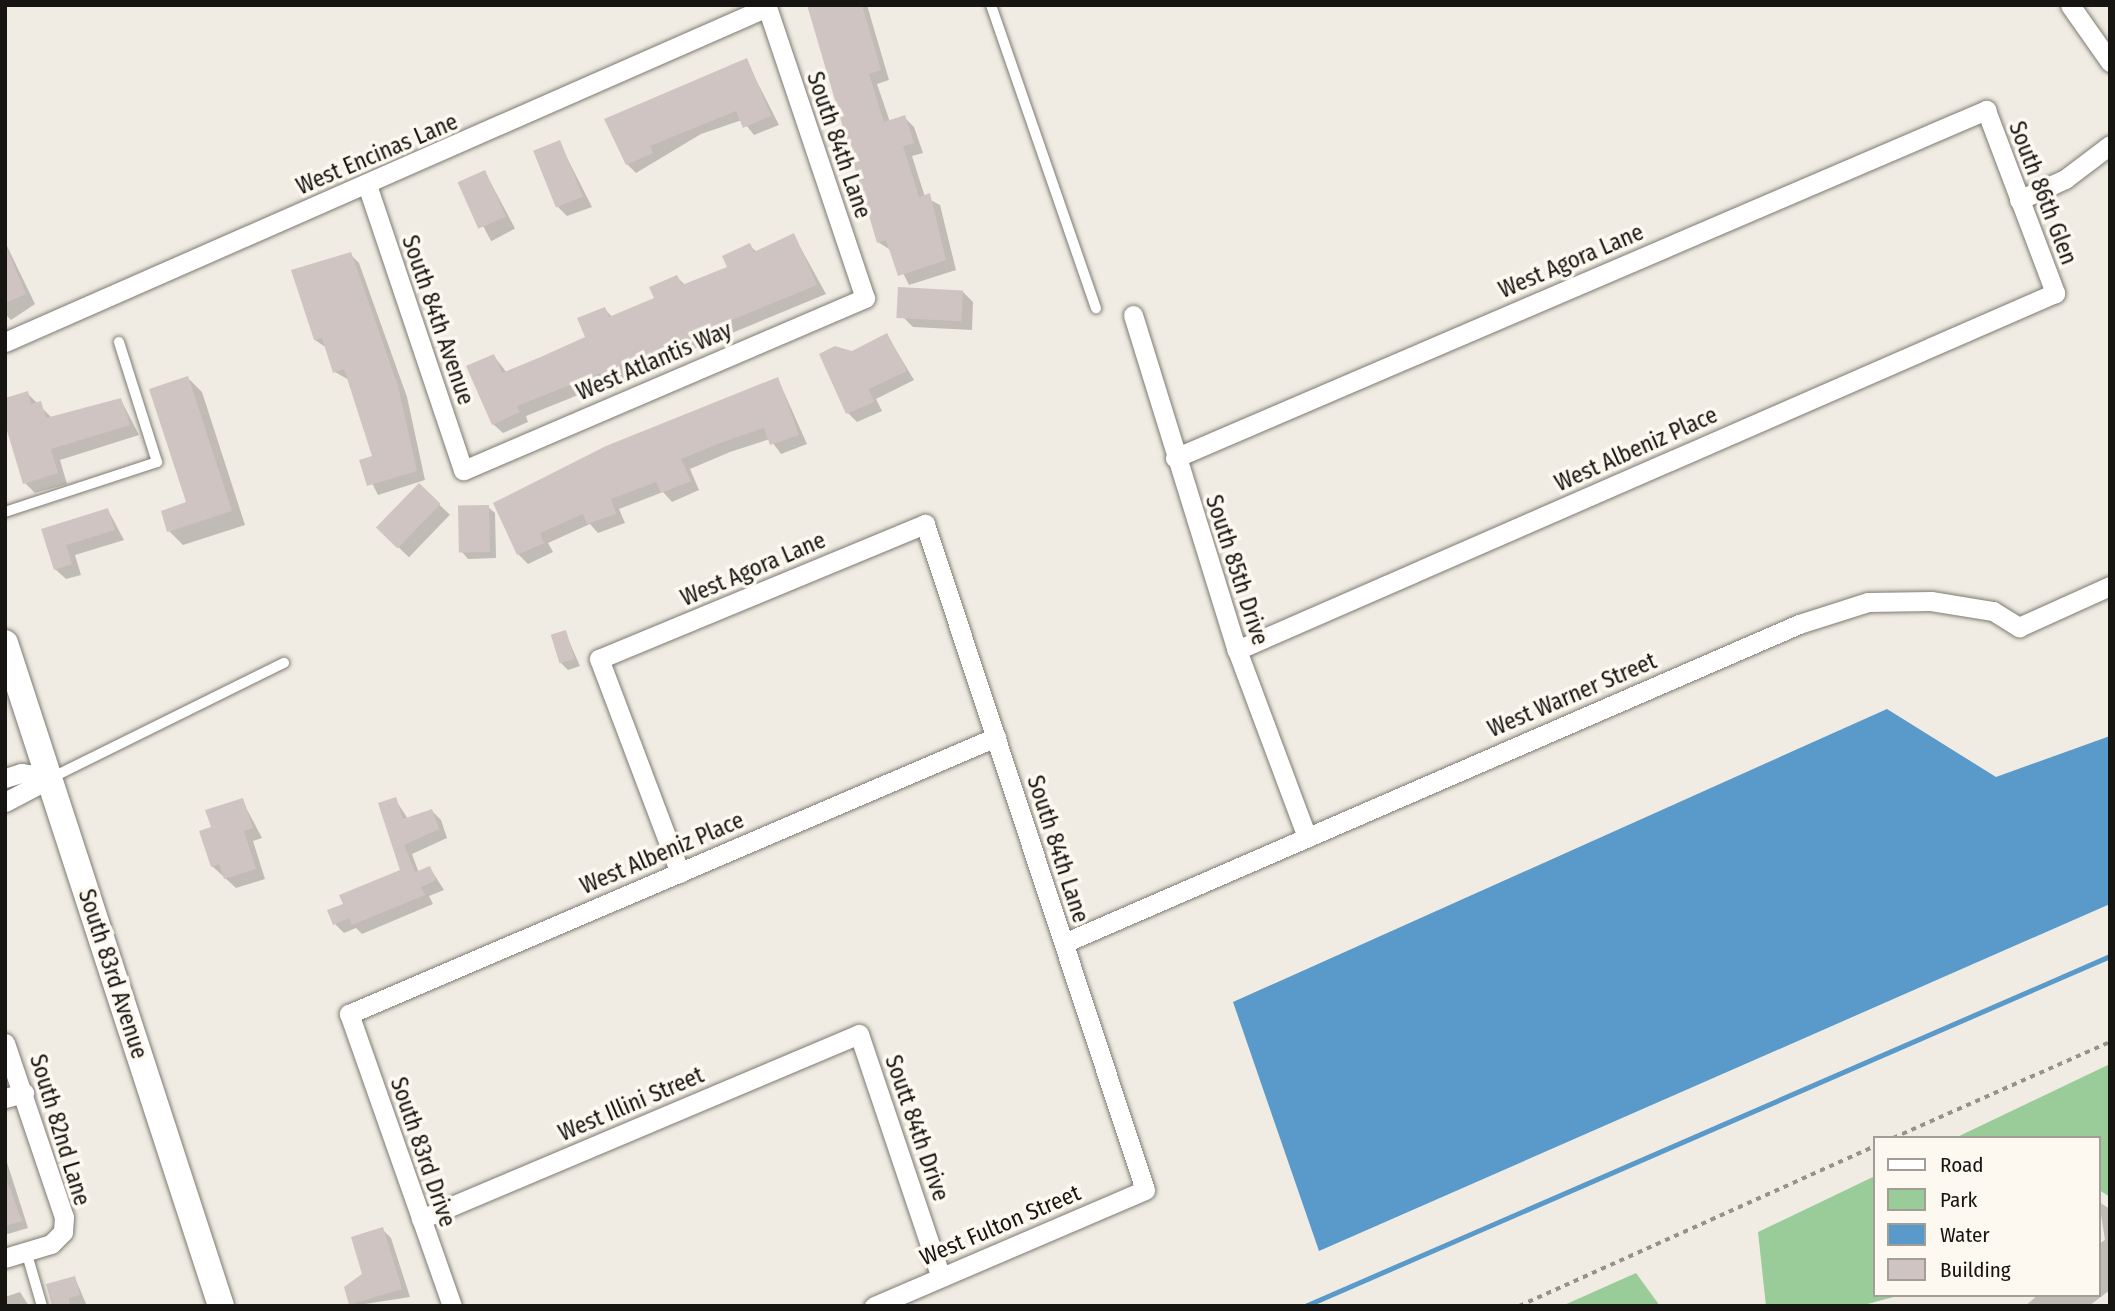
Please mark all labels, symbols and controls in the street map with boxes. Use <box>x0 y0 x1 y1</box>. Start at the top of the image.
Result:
street label: South 84th Lane <box>801 68 877 222</box>
street label: West Encinas Lane <box>292 108 462 200</box>
street label: South 86th Glen <box>2003 117 2083 269</box>
street label: West Agora Lane <box>1494 218 1648 304</box>
street label: South 84th Avenue <box>396 232 480 408</box>
street label: West Atlantis Way <box>572 316 736 406</box>
street label: West Albeniz Place <box>1550 401 1722 497</box>
street label: South 85th Drive <box>1200 491 1274 649</box>
street label: West Agora Lane <box>676 526 830 612</box>
street label: West Warner Street <box>1484 647 1660 743</box>
street label: South 84th Lane <box>1021 772 1095 926</box>
street label: West Albeniz Place <box>576 806 748 900</box>
street label: South 83rd Avenue <box>73 886 153 1062</box>
street label: South 82nd Lane <box>24 1051 96 1209</box>
street label: Soutt 84th Drive <box>879 1051 955 1205</box>
street label: West Illini Street <box>554 1061 708 1147</box>
street label: South 83rd Drive <box>385 1074 461 1230</box>
legend <box>1874 1136 2101 1297</box>
text: Road <box>1940 1152 1984 1178</box>
street label: West Fulton Street <box>916 1179 1084 1271</box>
text: Park <box>1940 1187 1977 1213</box>
text: Water <box>1940 1222 1990 1248</box>
text: Building <box>1940 1257 2011 1283</box>

